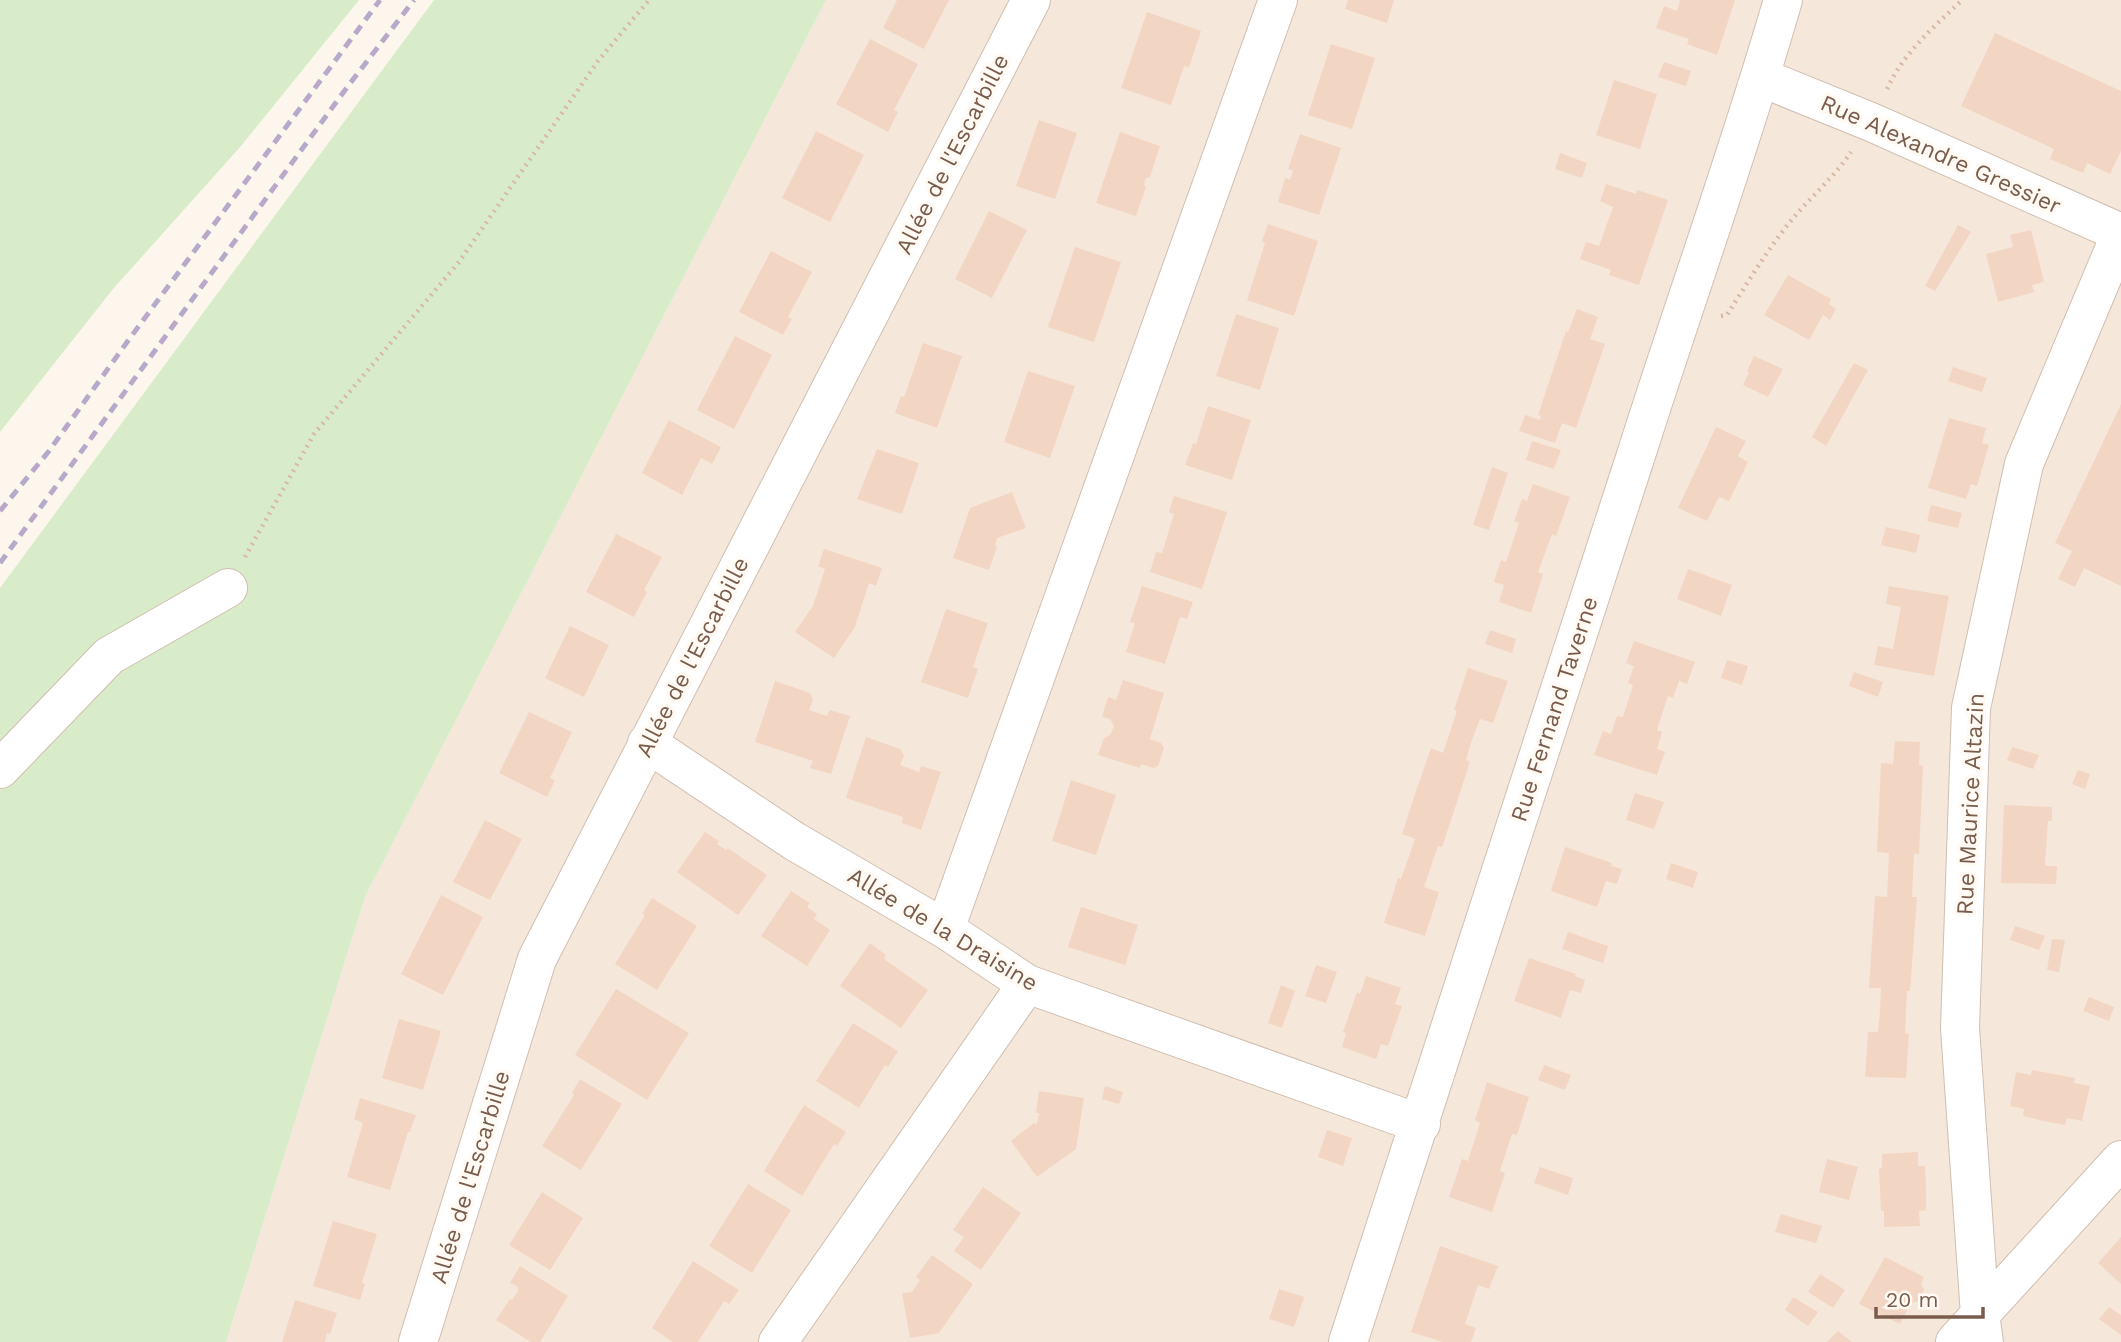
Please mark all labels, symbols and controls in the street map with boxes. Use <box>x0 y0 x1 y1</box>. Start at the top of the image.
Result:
street label: Allée de l'Escarbille <box>890 50 1015 259</box>
street label: Rue Alexandre Gressier <box>1816 89 2065 220</box>
street label: Allée de l'Escarbille <box>630 553 755 762</box>
street label: Rue Fernand Taverne <box>1505 593 1604 825</box>
street label: Rue Maurice Altazin <box>1951 692 1990 916</box>
street label: Allée de la Draisine <box>843 862 1043 997</box>
street label: Allée de l'Escarbille <box>425 1068 516 1287</box>
scale bar <box>1876 1276 1983 1320</box>
text: 20 m <box>1886 1287 1938 1312</box>

